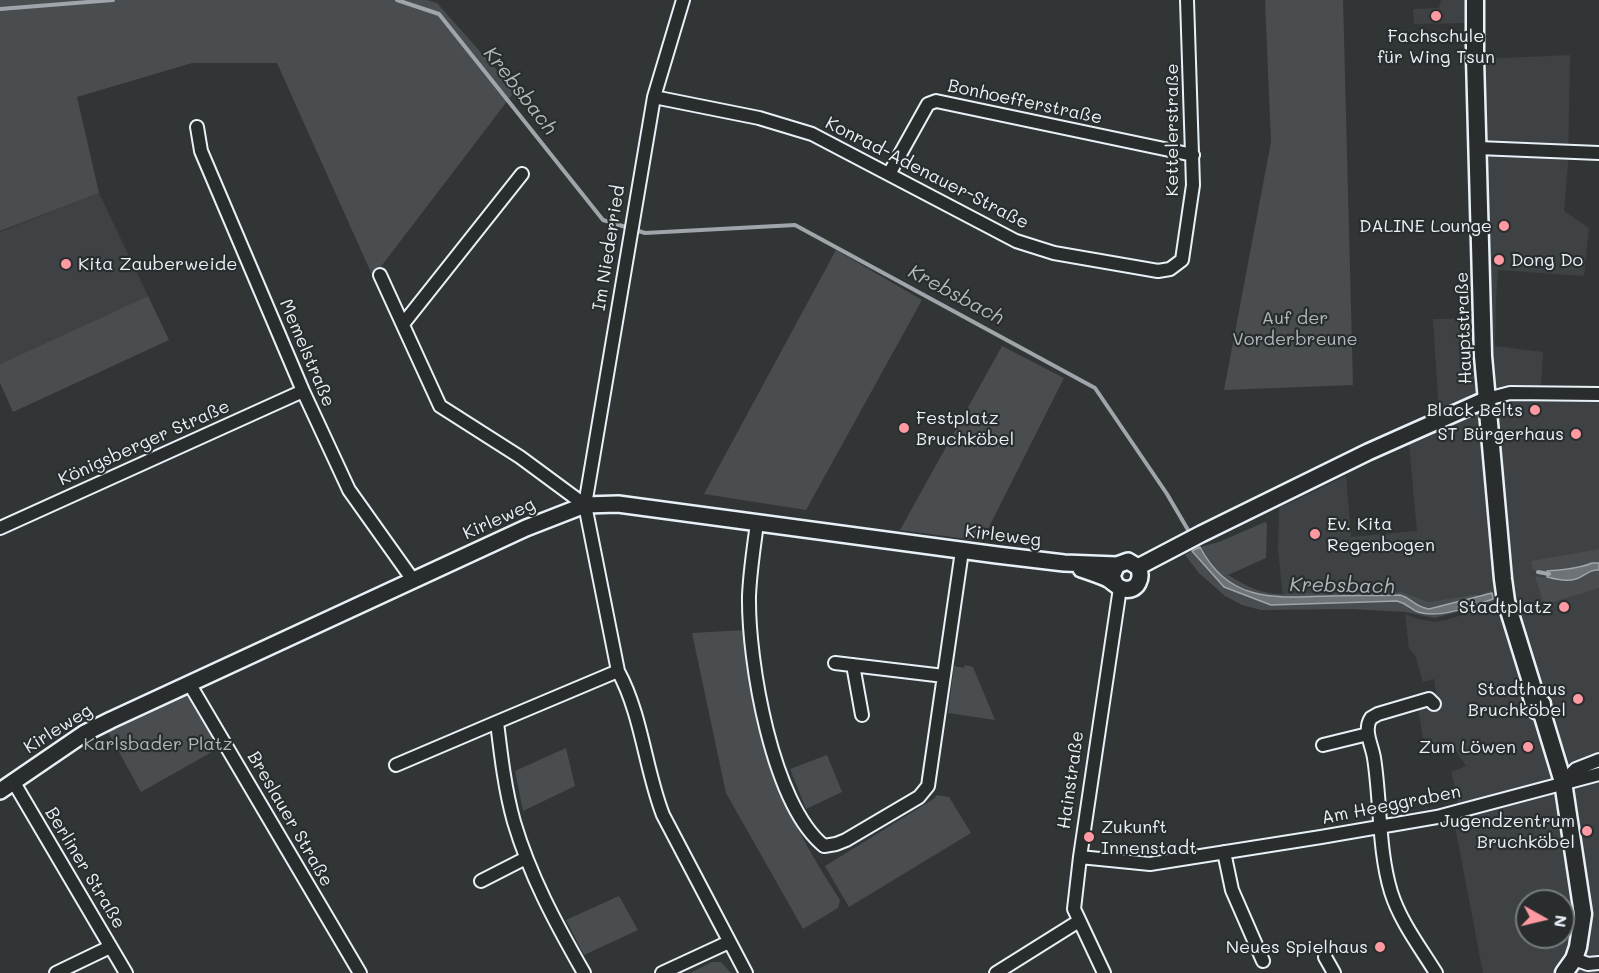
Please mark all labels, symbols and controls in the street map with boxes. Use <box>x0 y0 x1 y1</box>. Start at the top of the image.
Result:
marker: Fachschule für Wing Tsun <box>1429 9 1443 23</box>
place label: Fachschule für Wing Tsun <box>1377 25 1495 68</box>
water label: Krebsbach <box>478 42 562 140</box>
street label: Kettelerstraße <box>1161 63 1183 197</box>
street label: Bonhoefferstraße <box>946 75 1104 129</box>
street label: Konrad-Adenauer-Straße <box>822 112 1032 234</box>
street label: Im Niederried <box>588 184 630 312</box>
place label: DALINE Lounge <box>1359 215 1492 237</box>
marker: DALINE Lounge <box>1497 219 1511 233</box>
place label: Dong Do <box>1511 249 1583 271</box>
place label: Kita Zauberweide <box>78 253 237 275</box>
marker: Dong Do <box>1492 253 1506 267</box>
marker: Kita Zauberweide <box>59 257 73 271</box>
water label: Krebsbach <box>904 260 1008 330</box>
street label: Hauptstraße <box>1451 271 1477 385</box>
street label: Memelstraße <box>275 296 339 410</box>
park label: Auf der Vorderbreune <box>1232 307 1358 350</box>
street label: Königsberger Straße <box>55 395 233 491</box>
place label: Black Belts <box>1427 399 1523 421</box>
marker: Black Belts <box>1528 403 1542 417</box>
place label: Festplatz Bruchköbel <box>916 407 1014 450</box>
marker: Festplatz Bruchköbel <box>897 421 911 435</box>
place label: ST Bürgerhaus <box>1437 423 1564 445</box>
marker: ST Bürgerhaus <box>1569 427 1583 441</box>
street label: Kirleweg <box>460 494 538 544</box>
place label: Ev. Kita Regenbogen <box>1327 513 1435 556</box>
street label: Kirleweg <box>964 521 1042 551</box>
marker: Ev. Kita Regenbogen <box>1308 527 1322 541</box>
water label: Krebsbach <box>1289 573 1395 599</box>
place label: Stadtplatz <box>1459 596 1552 618</box>
marker: Stadtplatz <box>1557 600 1571 614</box>
place label: Stadthaus Bruchköbel <box>1468 678 1566 720</box>
marker: Stadthaus Bruchköbel <box>1571 692 1585 706</box>
street label: Kirleweg <box>20 700 96 758</box>
street label: Hainstraße <box>1053 729 1089 831</box>
park label: Karlsbader Platz <box>83 733 233 755</box>
place label: Zum Löwen <box>1419 736 1516 758</box>
marker: Zum Löwen <box>1521 740 1535 754</box>
street label: Breslauer Straße <box>243 748 337 890</box>
street label: Am Heeggraben <box>1320 781 1462 829</box>
street label: Berliner Straße <box>40 803 130 933</box>
place label: Jugendzentrum Bruchköbel <box>1440 810 1575 852</box>
place label: Zukunft Innenstadt <box>1101 816 1197 858</box>
marker: Jugendzentrum Bruchköbel <box>1580 824 1594 838</box>
marker: Zukunft Innenstadt <box>1082 830 1096 844</box>
north arrow <box>1515 889 1575 949</box>
text: N <box>1550 914 1573 929</box>
place label: Neues Spielhaus <box>1226 936 1368 958</box>
marker: Neues Spielhaus <box>1373 940 1387 954</box>

